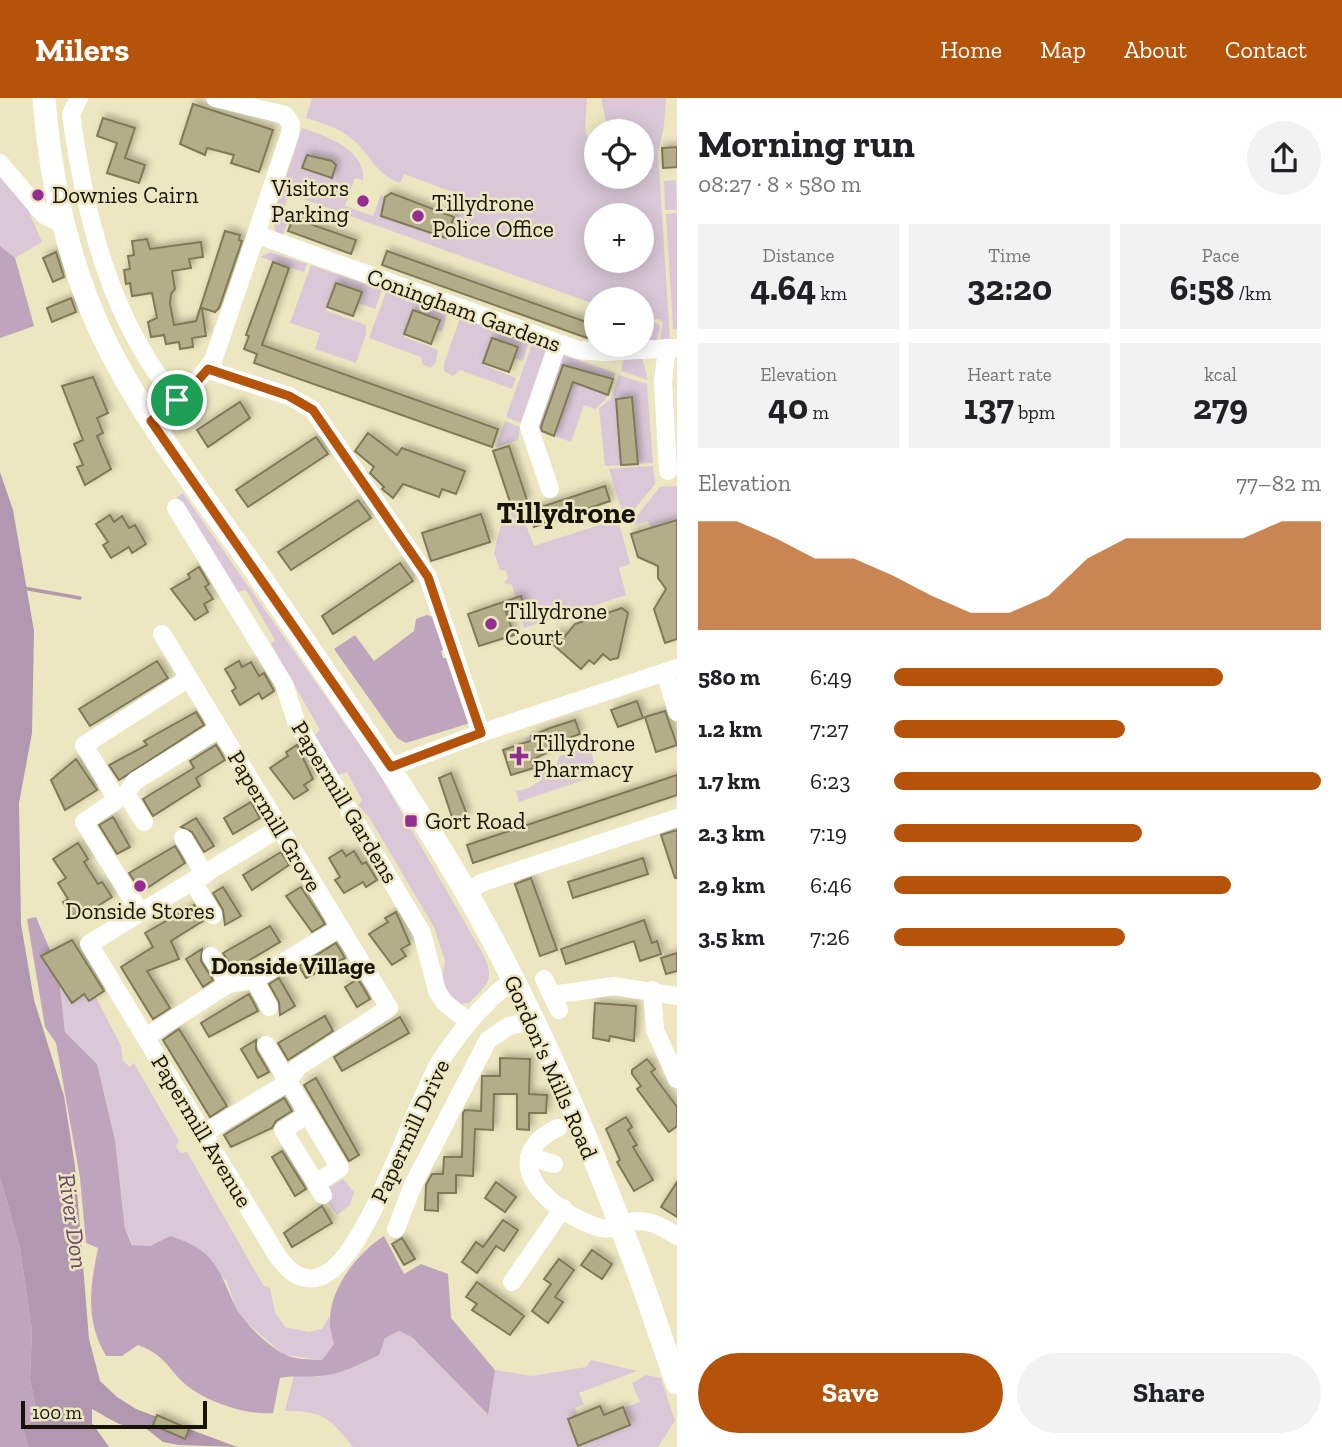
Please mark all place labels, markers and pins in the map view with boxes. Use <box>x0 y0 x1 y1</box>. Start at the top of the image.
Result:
place label: Visitors Parking <box>271 174 349 228</box>
place label: Downies Cairn <box>52 181 198 209</box>
marker: Downies Cairn <box>30 187 46 203</box>
place label: Tillydrone Police Office <box>432 189 554 243</box>
marker: Visitors Parking <box>355 193 371 209</box>
marker: Tillydrone Police Office <box>410 208 426 224</box>
pin <box>147 370 207 430</box>
place label: Tillydrone Court <box>505 597 607 651</box>
marker: Tillydrone Court <box>483 616 499 632</box>
place label: Tillydrone Pharmacy <box>533 729 635 783</box>
marker: Tillydrone Pharmacy <box>511 748 527 764</box>
place label: Gort Road <box>425 807 526 835</box>
marker: Gort Road <box>403 813 419 829</box>
marker: Donside Stores <box>132 878 148 894</box>
place label: Donside Stores <box>65 897 215 925</box>

